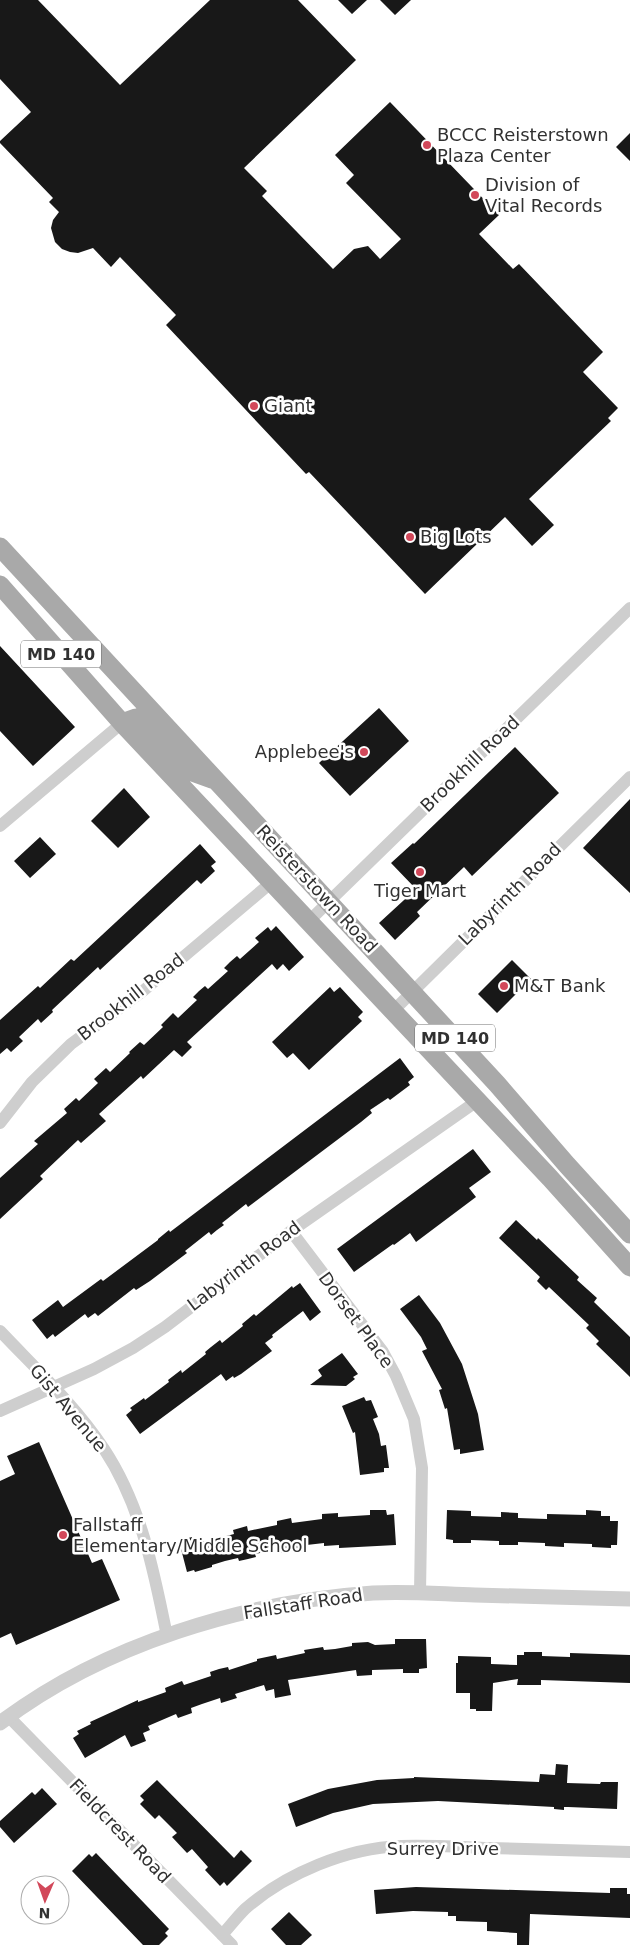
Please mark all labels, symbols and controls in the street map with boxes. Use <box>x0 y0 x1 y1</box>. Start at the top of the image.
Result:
place label: BCCC Reisterstown Plaza Center <box>437 124 609 166</box>
marker: BCCC Reisterstown Plaza Center <box>421 139 433 151</box>
place label: Division of Vital Records <box>485 174 602 216</box>
marker: Division of Vital Records <box>469 189 481 201</box>
place label: Giant <box>264 395 312 416</box>
marker: Giant <box>248 400 260 412</box>
place label: Big Lots <box>420 526 492 547</box>
marker: Big Lots <box>404 531 416 543</box>
road number: MD 140 <box>21 641 101 668</box>
street label: Brookhill Road <box>416 711 523 816</box>
place label: Applebee's <box>255 741 354 762</box>
marker: Applebee's <box>358 746 370 758</box>
street label: Reisterstown Road <box>253 820 382 957</box>
street label: Labyrinth Road <box>454 838 565 949</box>
marker: Tiger Mart <box>414 866 426 878</box>
place label: Tiger Mart <box>373 880 466 901</box>
street label: Brookhill Road <box>73 949 188 1045</box>
place label: M&T Bank <box>514 975 606 996</box>
marker: M&T Bank <box>498 980 510 992</box>
road number: MD 140 <box>415 1024 495 1052</box>
street label: Labyrinth Road <box>183 1216 304 1315</box>
street label: Dorset Place <box>315 1268 398 1372</box>
street label: Gist Avenue <box>26 1360 111 1456</box>
place label: Fallstaff Elementary/Middle School <box>73 1514 308 1556</box>
marker: Fallstaff Elementary/Middle School <box>57 1529 69 1541</box>
street label: Fallstaff Road <box>242 1584 364 1623</box>
street label: Fieldcrest Road <box>65 1774 175 1887</box>
street label: Surrey Drive <box>387 1838 499 1859</box>
north arrow <box>20 1875 70 1925</box>
text: N <box>38 1905 51 1921</box>

